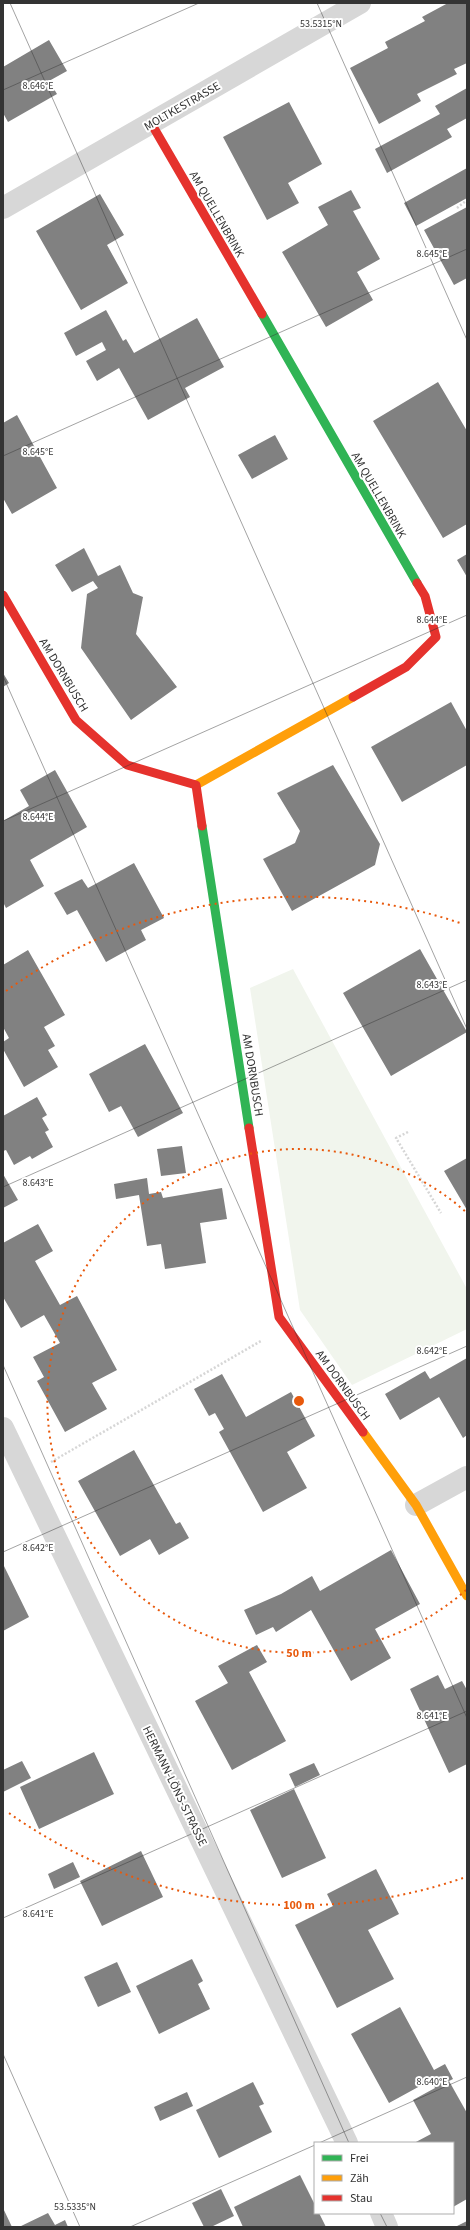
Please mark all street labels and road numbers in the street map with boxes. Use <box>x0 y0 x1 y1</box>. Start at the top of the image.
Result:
street label: MOLTKESTRASSE <box>141 78 224 135</box>
street label: AM QUELLENBRINK <box>185 168 248 261</box>
street label: AM QUELLENBRINK <box>347 449 410 542</box>
street label: AM DORNBUSCH <box>35 635 92 715</box>
street label: AM DORNBUSCH <box>238 1033 267 1118</box>
street label: AM DORNBUSCH <box>311 1347 374 1424</box>
street label: HERMANN-LÖNS-STRASSE <box>138 1723 211 1849</box>

